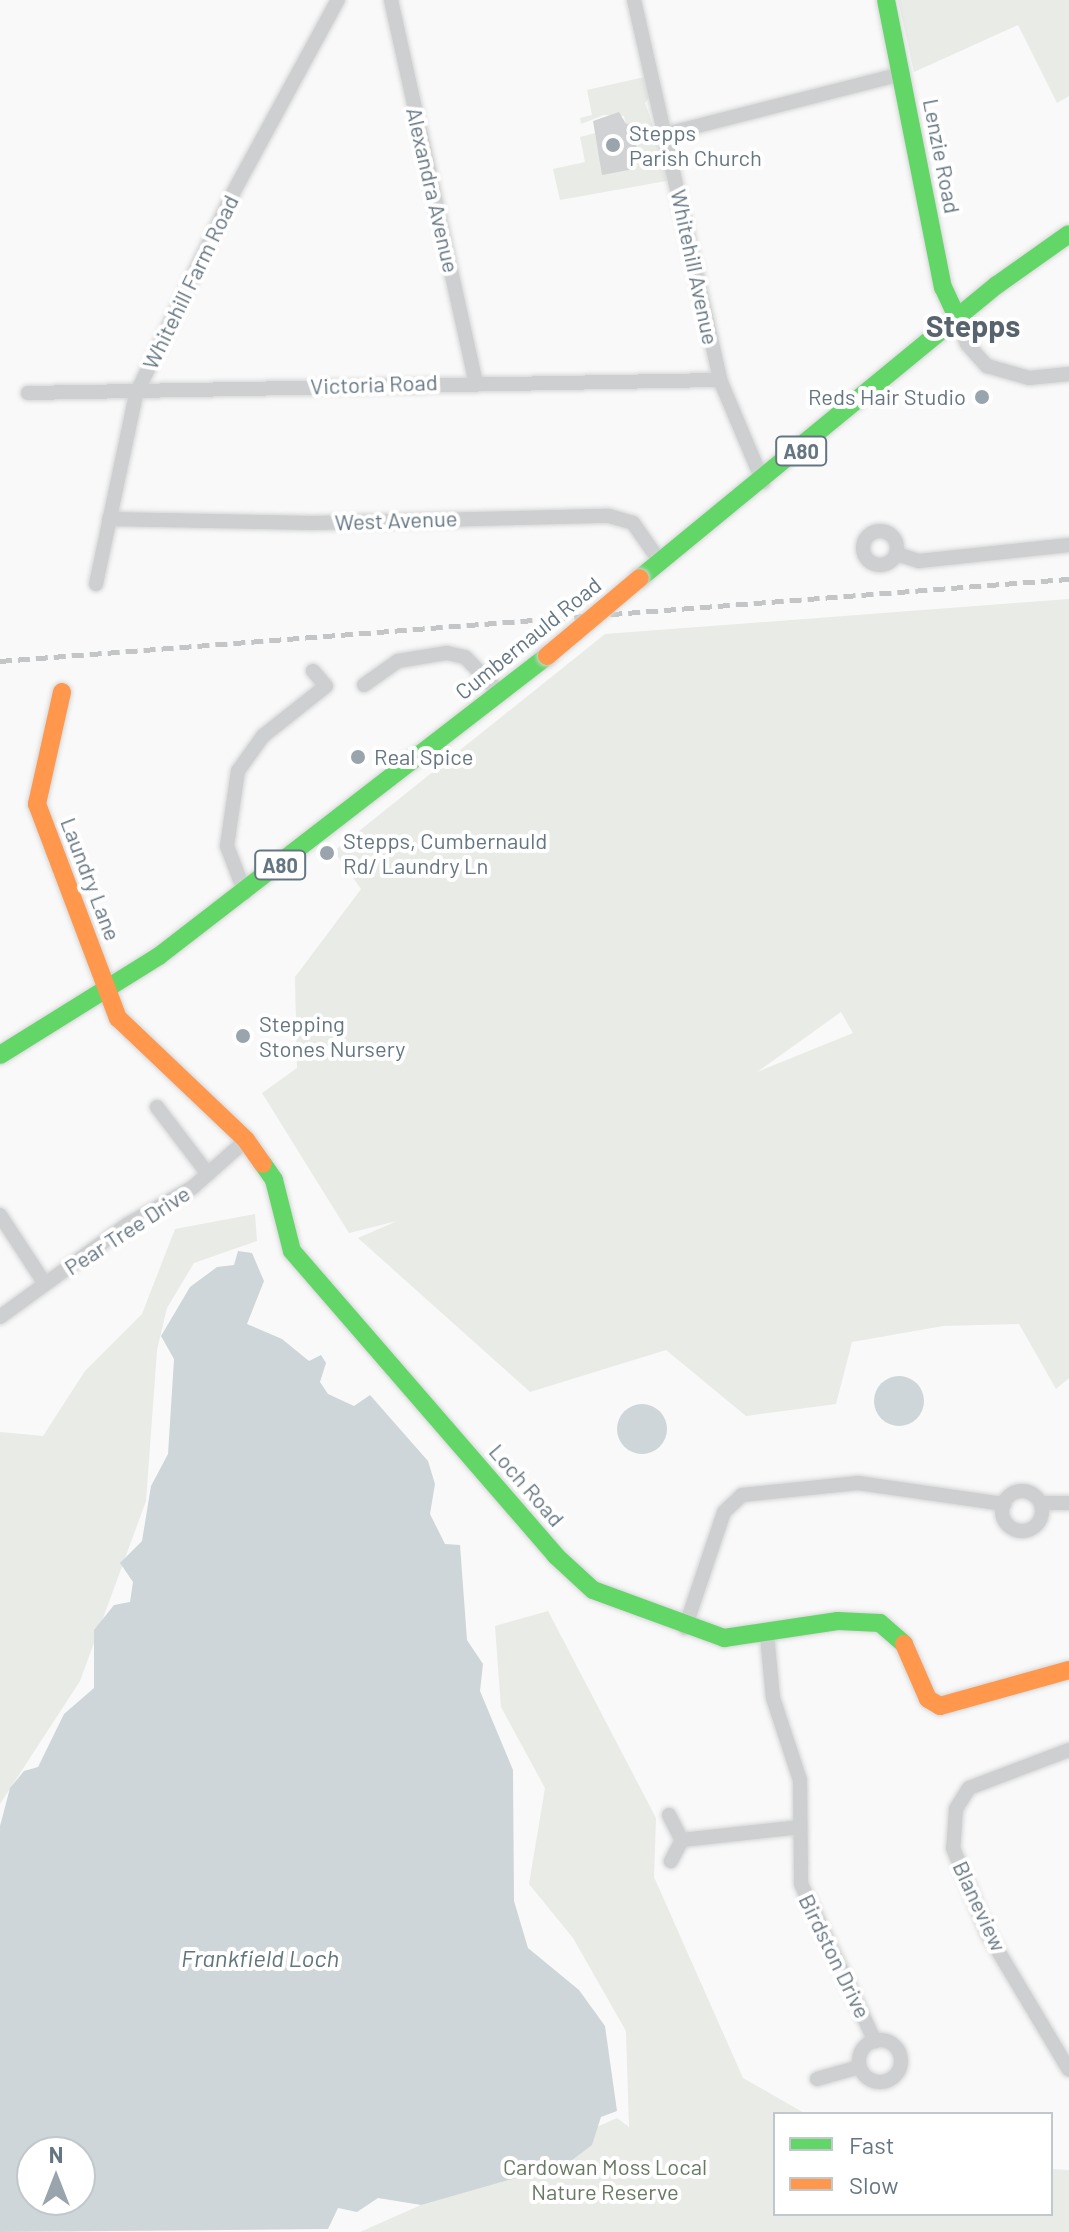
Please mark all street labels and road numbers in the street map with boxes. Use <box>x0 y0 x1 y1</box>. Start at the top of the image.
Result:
street label: Lenzie Road <box>918 96 966 216</box>
street label: Alexandra Avenue <box>401 105 465 275</box>
street label: Whitehill Avenue <box>666 187 724 347</box>
street label: Whitehill Farm Road <box>136 191 244 373</box>
street label: Victoria Road <box>310 369 438 399</box>
road number: A80 <box>775 435 827 467</box>
street label: West Avenue <box>334 505 458 535</box>
street label: Cumbernauld Road <box>450 571 606 705</box>
street label: Laundry Lane <box>55 814 127 944</box>
road number: A80 <box>254 849 306 881</box>
street label: Pear Tree Drive <box>59 1180 195 1280</box>
street label: Loch Road <box>484 1438 570 1532</box>
street label: Blaneview <box>948 1857 1012 1955</box>
street label: Birdston Drive <box>794 1890 876 2022</box>

